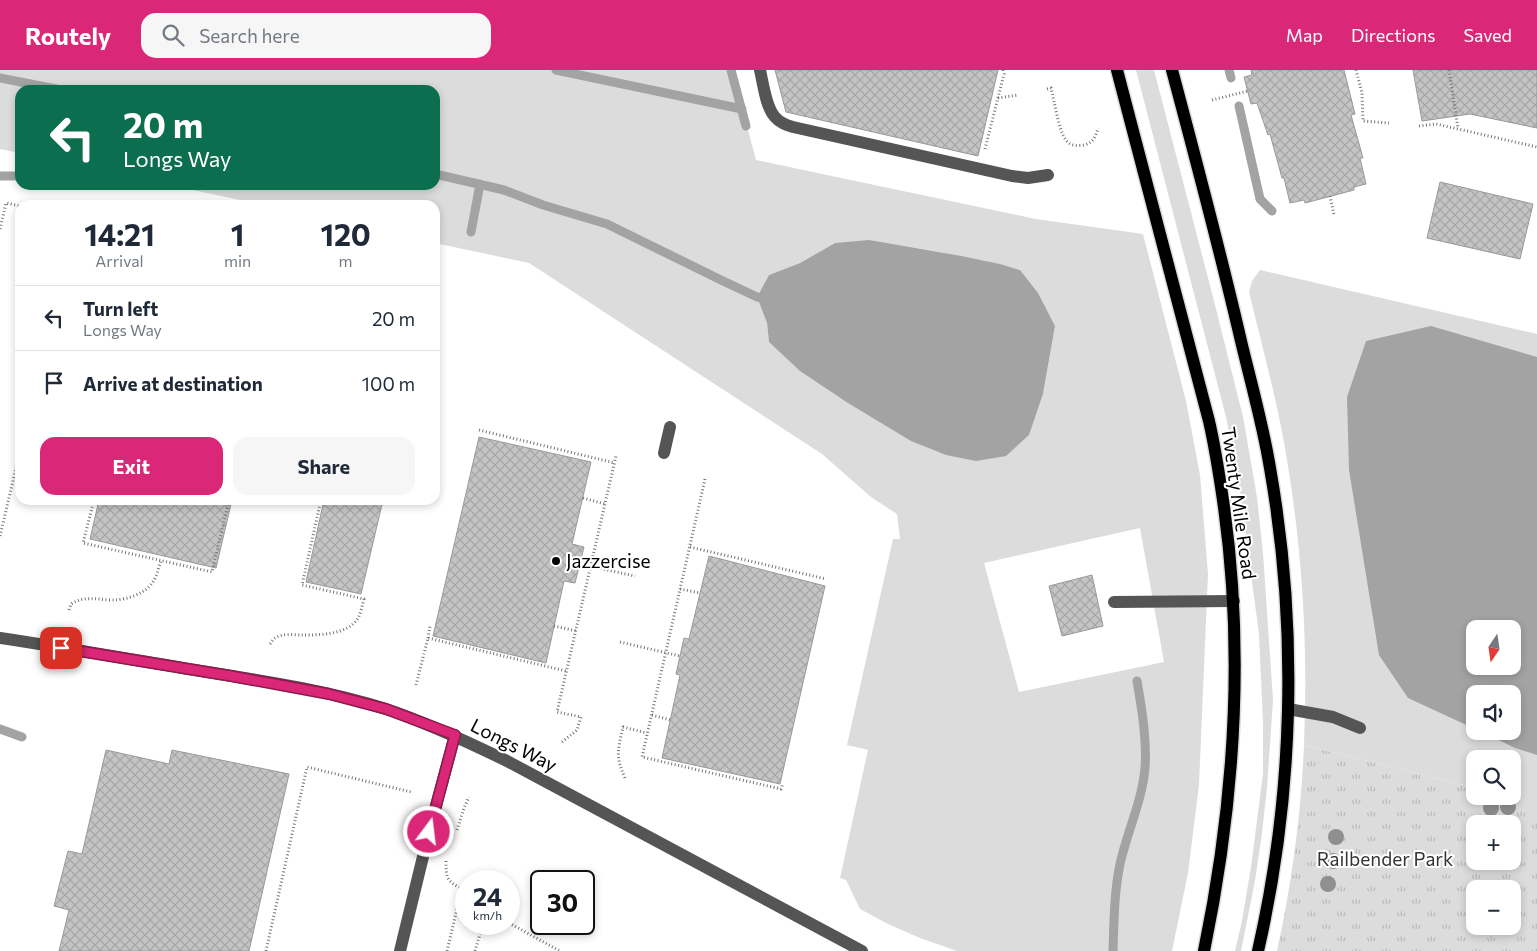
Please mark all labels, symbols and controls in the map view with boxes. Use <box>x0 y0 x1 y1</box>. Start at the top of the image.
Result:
search box <box>141 13 491 58</box>
text: Routely <box>25 21 111 50</box>
icon: search <box>159 21 187 49</box>
text: Search here <box>199 24 300 47</box>
text: Map <box>1286 24 1323 46</box>
text: Directions <box>1351 24 1435 46</box>
text: Saved <box>1463 24 1512 46</box>
text: 20 m <box>123 102 203 145</box>
icon: left <box>40 105 105 170</box>
text: Longs Way <box>123 145 231 172</box>
text: 14:21 <box>84 215 155 252</box>
text: 1 <box>231 215 244 252</box>
text: 120 <box>320 215 371 252</box>
text: Arrival <box>95 251 144 270</box>
text: min <box>224 251 251 270</box>
text: m <box>339 251 353 270</box>
text: Turn left <box>83 297 158 320</box>
icon: left <box>40 304 68 332</box>
text: 20 m <box>372 307 415 330</box>
text: Longs Way <box>83 320 162 339</box>
icon: arrive <box>40 369 68 397</box>
text: Arrive at destination <box>83 372 263 395</box>
text: 100 m <box>362 372 415 395</box>
street label: Twenty Mile Road <box>1217 425 1262 581</box>
button: Exit <box>40 437 223 495</box>
button: Share <box>233 437 415 495</box>
place label: Jazzercise <box>566 549 651 572</box>
marker: Jazzercise <box>550 555 562 567</box>
north arrow <box>1466 620 1521 675</box>
map controls <box>1466 620 1521 935</box>
pin <box>40 627 82 669</box>
icon: arrive <box>47 634 75 662</box>
button: sound <box>1466 685 1521 740</box>
street label: Longs Way <box>467 713 561 776</box>
button: search <box>1466 750 1521 805</box>
position arrow <box>402 805 454 857</box>
button: + <box>1466 815 1521 870</box>
park label: Railbender Park <box>1317 847 1453 870</box>
speed limit sign: 30 <box>530 870 595 935</box>
button: − <box>1466 880 1521 935</box>
text: 24 <box>473 881 502 911</box>
text: km/h <box>473 908 502 922</box>

